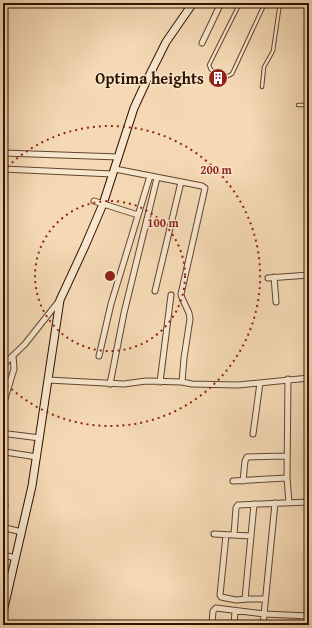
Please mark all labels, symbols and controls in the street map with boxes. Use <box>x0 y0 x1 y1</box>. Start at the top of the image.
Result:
place label: Optima heights <box>95 66 204 90</box>
building icon: Optima heights <box>207 67 229 89</box>
text: 200 m <box>200 161 233 178</box>
text: 100 m <box>147 214 180 231</box>
centre of rings <box>103 269 117 283</box>

